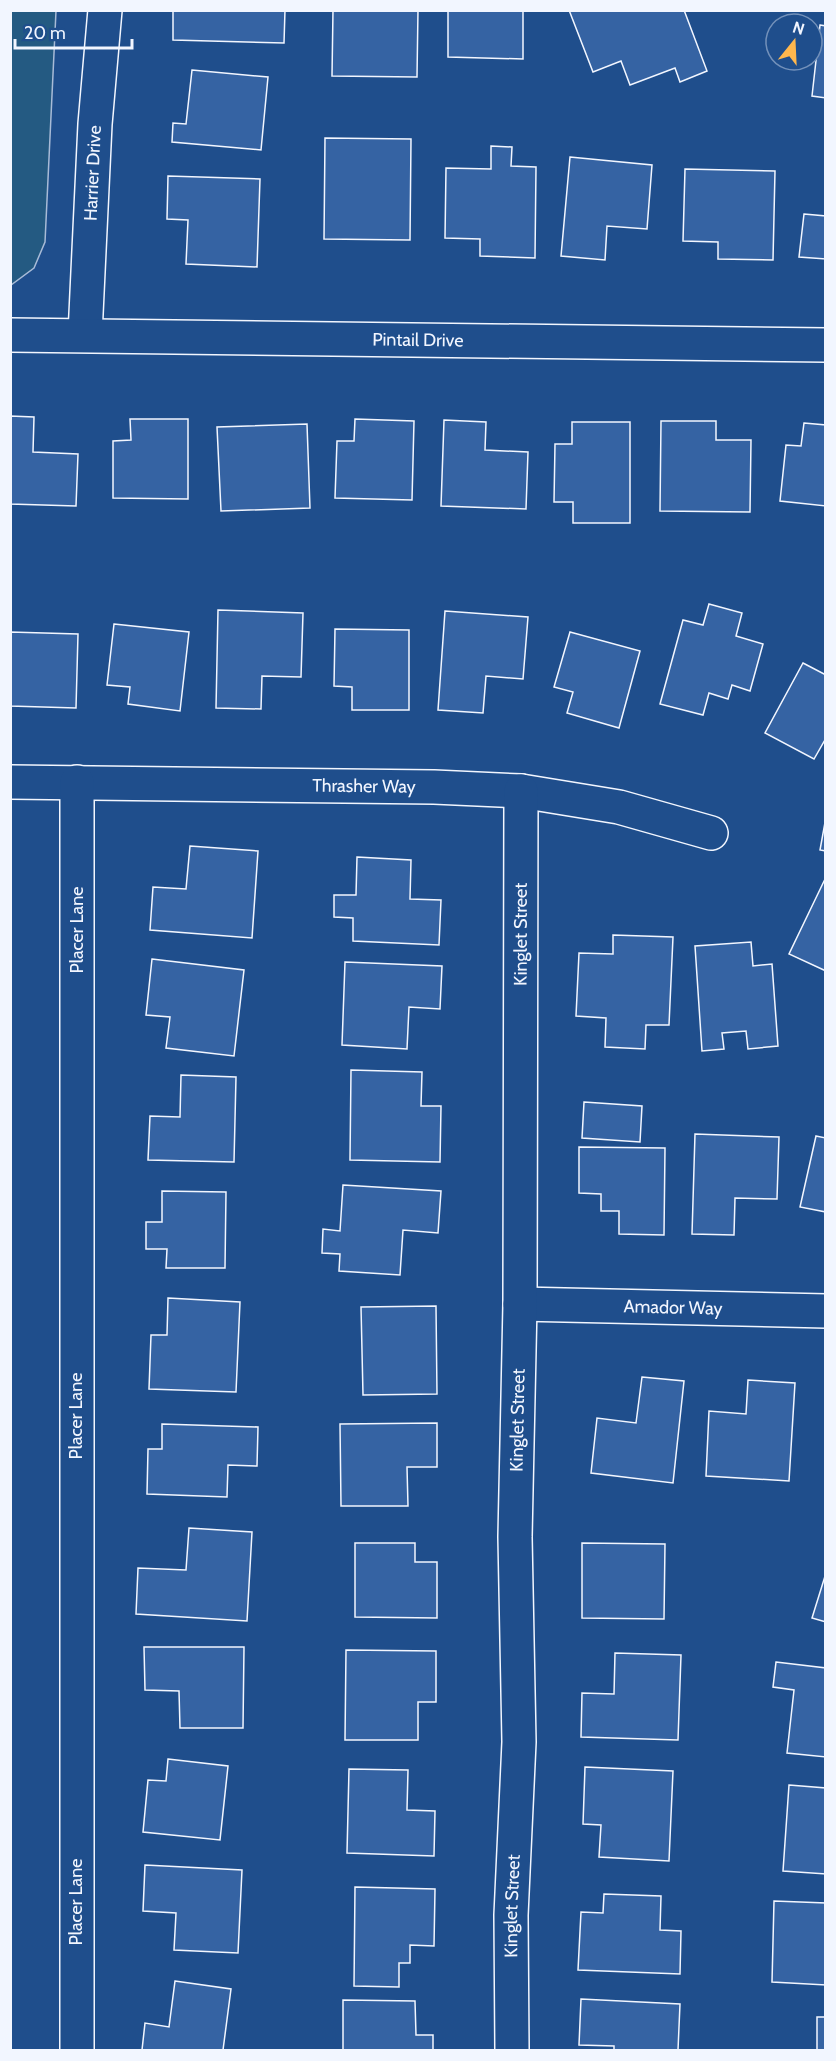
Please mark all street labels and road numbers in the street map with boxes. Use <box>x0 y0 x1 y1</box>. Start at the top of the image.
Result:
street label: Harrier Drive <box>79 125 106 222</box>
street label: Pintail Drive <box>372 328 464 352</box>
street label: Thrasher Way <box>312 775 416 798</box>
street label: Kinglet Street <box>510 883 532 986</box>
street label: Placer Lane <box>66 886 88 974</box>
street label: Amador Way <box>623 1295 723 1320</box>
street label: Kinglet Street <box>505 1368 530 1472</box>
street label: Placer Lane <box>65 1372 87 1460</box>
street label: Kinglet Street <box>500 1854 525 1958</box>
street label: Placer Lane <box>65 1858 87 1946</box>

